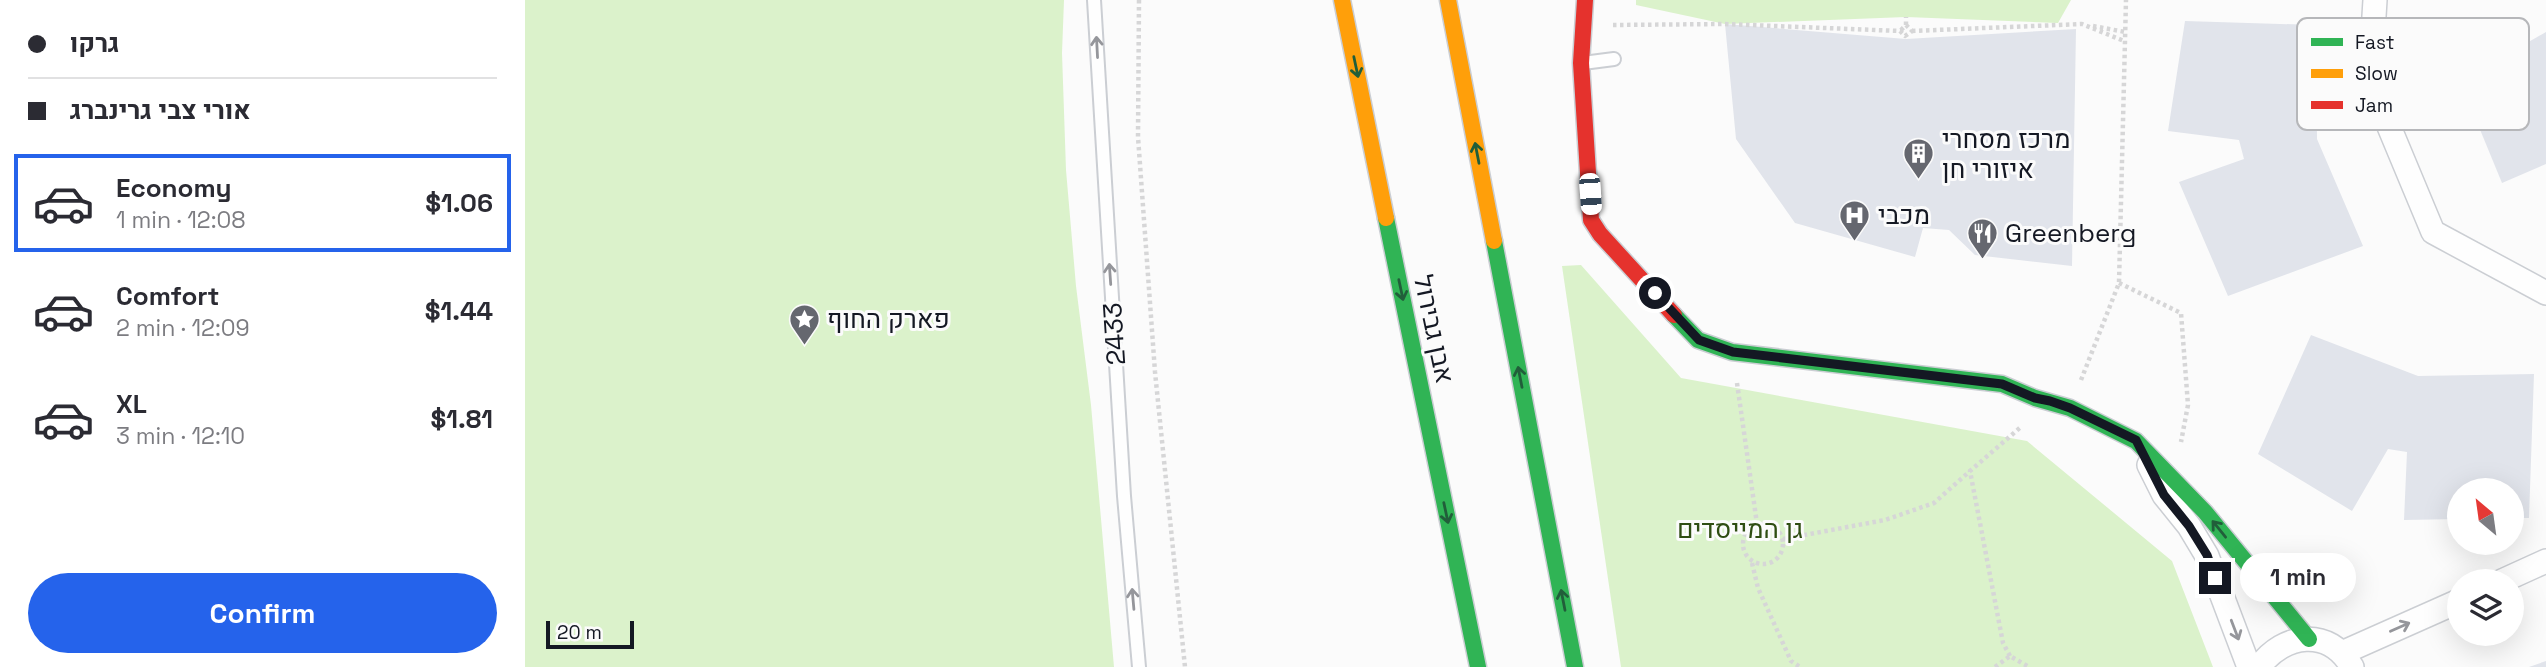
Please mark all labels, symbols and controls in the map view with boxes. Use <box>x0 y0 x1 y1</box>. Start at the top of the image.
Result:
legend <box>2297 18 2529 130</box>
text: גרקו <box>70 26 120 60</box>
text: Fast <box>2355 30 2395 55</box>
one-way arrow <box>1090 36 1103 59</box>
one-way arrow <box>1349 55 1363 78</box>
text: Slow <box>2355 61 2398 86</box>
text: אורי צבי גרינברג <box>70 93 251 127</box>
text: Jam <box>2355 93 2393 118</box>
place label: מרכז מסחרי איזורי חן <box>1942 122 2071 186</box>
building icon: מרכז מסחרי איזורי חן <box>1902 137 1936 181</box>
one-way arrow <box>1470 142 1483 165</box>
text: Economy <box>116 171 232 205</box>
icon: car <box>32 172 95 235</box>
car <box>1579 172 1602 216</box>
text: $1.06 <box>425 186 493 220</box>
hospital icon: מכבי <box>1838 198 1872 242</box>
place label: מכבי <box>1878 198 1930 232</box>
text: 1 min · 12:08 <box>116 205 246 235</box>
restaurant icon: Greenberg <box>1965 216 1999 260</box>
place label: Greenberg <box>2005 216 2136 250</box>
one-way arrow <box>1103 264 1116 286</box>
street label: אבן גבירול <box>1406 272 1462 386</box>
route start <box>1639 277 1671 309</box>
one-way arrow <box>1395 278 1408 301</box>
text: Comfort <box>116 279 219 313</box>
icon: car <box>32 280 95 343</box>
text: $1.44 <box>425 294 493 328</box>
place icon: פארק החוף <box>787 302 821 346</box>
place label: פארק החוף <box>827 302 950 336</box>
street label: 2433 <box>1095 302 1133 366</box>
text: 2 min · 12:09 <box>116 313 250 343</box>
one-way arrow <box>1512 366 1526 389</box>
text: XL <box>116 387 147 421</box>
icon: car <box>32 388 95 451</box>
text: $1.81 <box>430 402 493 436</box>
text: 3 min · 12:10 <box>116 421 245 451</box>
north arrow <box>2447 478 2523 555</box>
map controls <box>2447 478 2524 646</box>
one-way arrow <box>1440 501 1454 524</box>
park label: גן המייסדים <box>1677 512 1803 546</box>
one-way arrow <box>2211 521 2227 539</box>
callout: 1 min <box>2239 554 2355 602</box>
route end <box>2199 562 2231 594</box>
text: 1 min <box>2270 562 2326 592</box>
button: layers <box>2447 569 2524 646</box>
button: Confirm <box>28 573 497 653</box>
one-way arrow <box>1126 588 1139 611</box>
one-way arrow <box>1555 589 1569 612</box>
scale bar <box>546 618 633 650</box>
one-way arrow <box>2230 619 2242 641</box>
text: 20 m <box>557 620 602 645</box>
one-way arrow <box>2389 620 2411 633</box>

